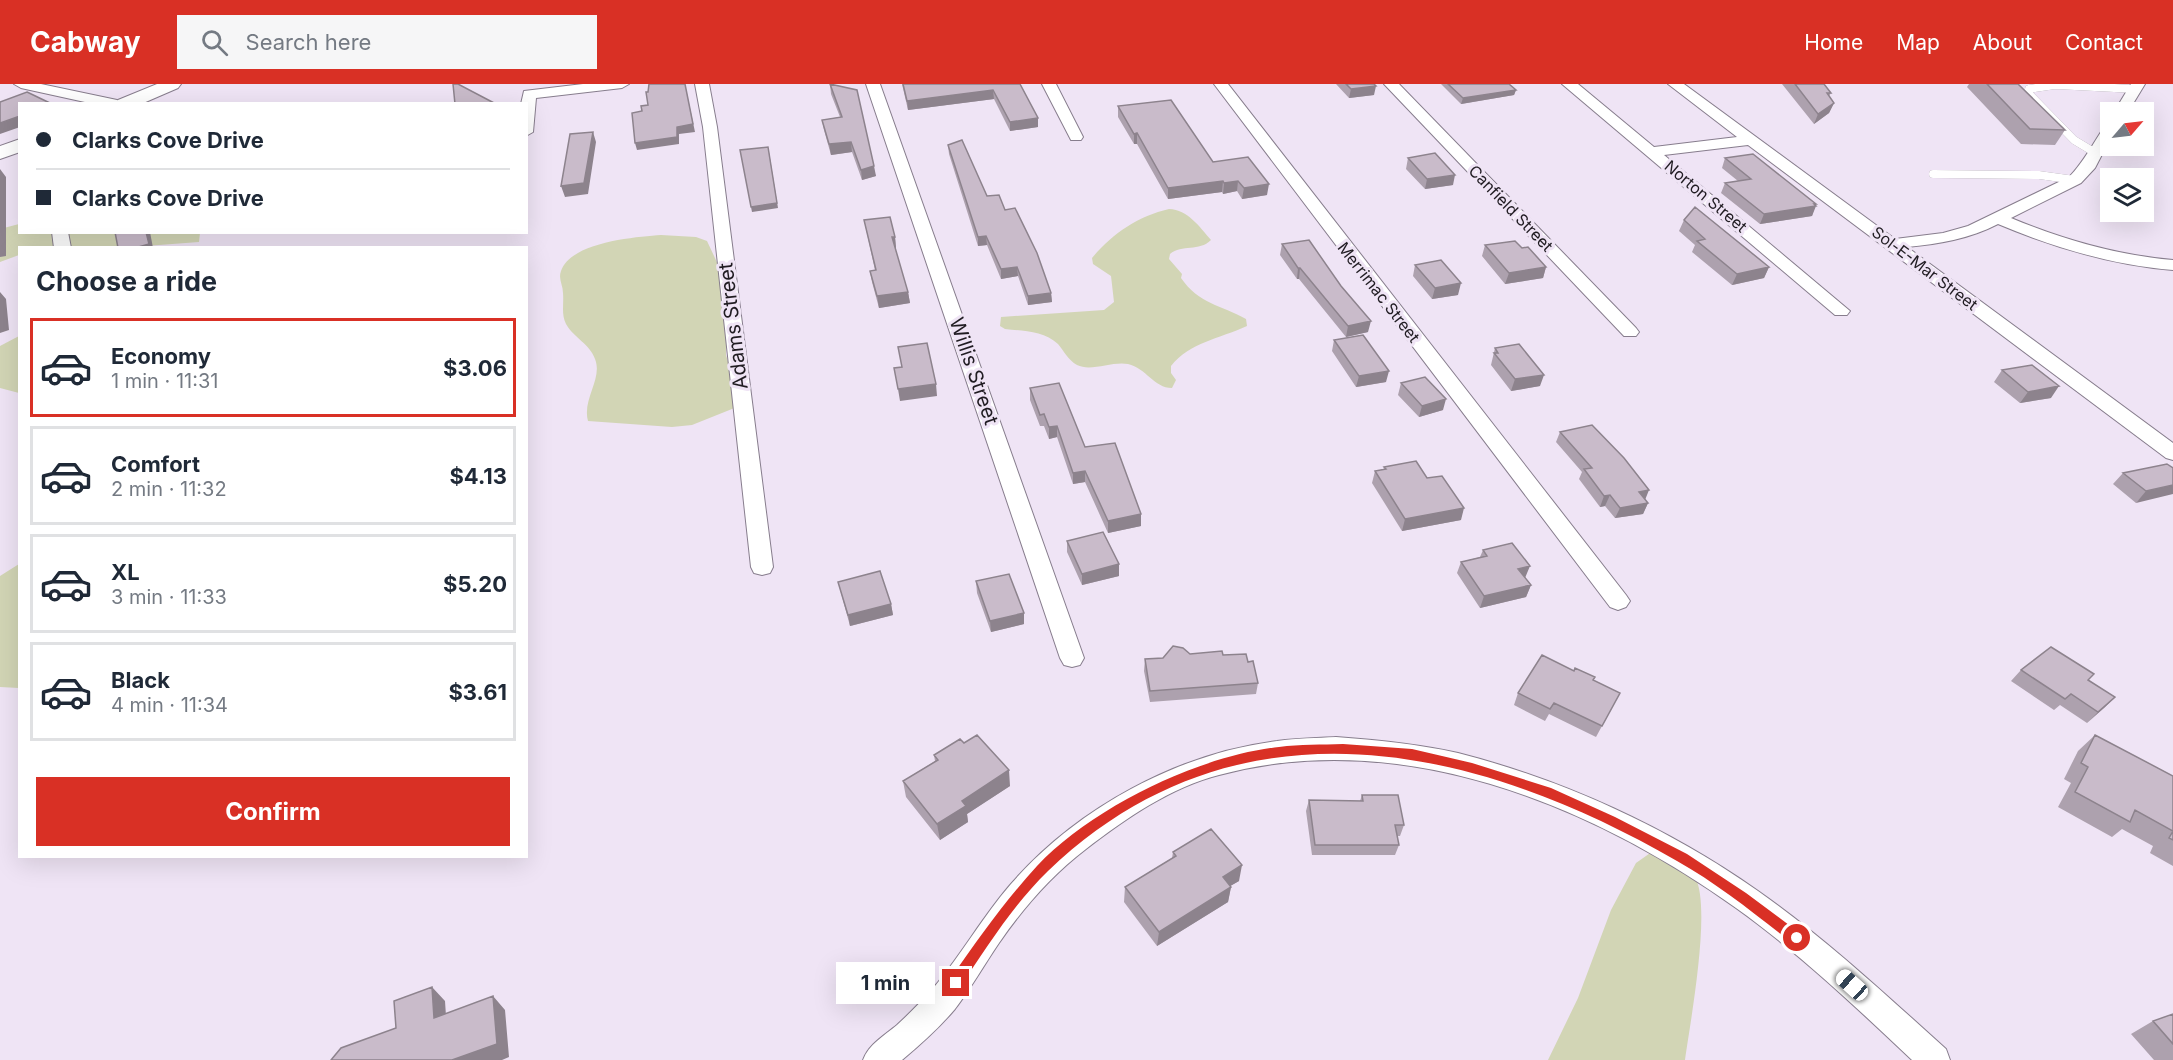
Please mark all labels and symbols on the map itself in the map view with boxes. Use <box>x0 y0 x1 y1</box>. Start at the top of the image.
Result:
north arrow <box>2100 102 2154 156</box>
street label: Norton Street <box>1661 156 1751 236</box>
street label: Canfield Street <box>1465 161 1557 255</box>
street label: Sol-E-Mar Street <box>1868 222 1982 314</box>
street label: Merrimac Street <box>1334 238 1424 346</box>
street label: Adams Street <box>713 261 753 391</box>
street label: Willis Street <box>944 314 1004 428</box>
route start <box>1783 924 1810 951</box>
callout: 1 min <box>836 962 935 1004</box>
car <box>1833 966 1871 1004</box>
route end <box>942 969 969 996</box>

